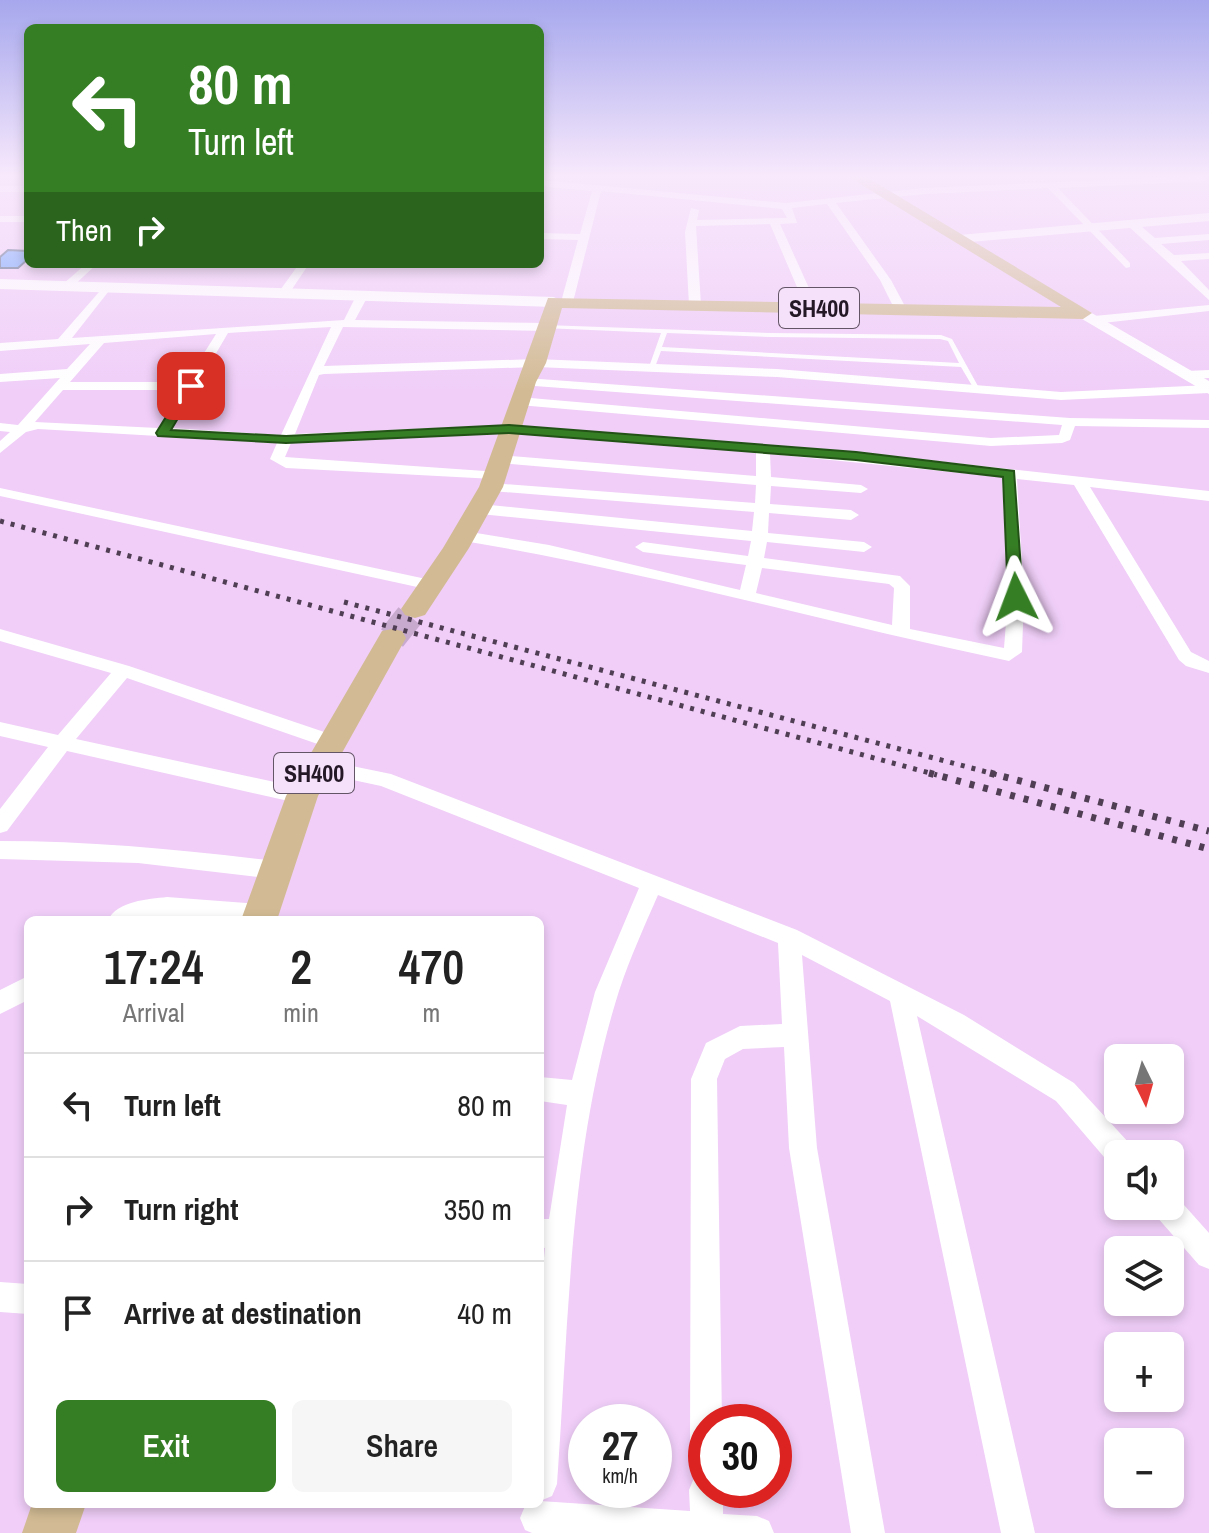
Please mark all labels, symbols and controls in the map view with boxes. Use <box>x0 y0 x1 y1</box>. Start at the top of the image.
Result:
text: 80 m <box>188 46 293 121</box>
icon: left <box>56 56 160 160</box>
text: Turn left <box>188 118 294 166</box>
icon: right <box>128 208 172 252</box>
text: Then <box>56 210 112 250</box>
road number: SH400 <box>779 288 859 328</box>
pin <box>157 352 225 420</box>
icon: arrive <box>169 364 213 408</box>
position arrow <box>974 555 1058 639</box>
road number: SH400 <box>274 753 354 793</box>
text: 17:24 <box>104 934 204 999</box>
text: 2 <box>290 934 312 999</box>
text: 470 <box>399 934 464 999</box>
text: Arrival <box>123 995 184 1030</box>
text: min <box>283 995 319 1030</box>
text: m <box>423 995 440 1030</box>
north arrow <box>1104 1044 1184 1124</box>
map controls <box>1104 1044 1184 1508</box>
icon: left <box>56 1083 100 1127</box>
text: Turn left <box>124 1085 221 1125</box>
text: 80 m <box>457 1085 512 1125</box>
button: sound <box>1104 1140 1184 1220</box>
icon: right <box>56 1187 100 1231</box>
text: Turn right <box>124 1189 238 1229</box>
text: 350 m <box>444 1189 512 1229</box>
button: layers <box>1104 1236 1184 1316</box>
icon: arrive <box>56 1291 100 1335</box>
text: Arrive at destination <box>124 1293 362 1333</box>
text: 40 m <box>457 1293 512 1333</box>
button: + <box>1104 1332 1184 1412</box>
button: Exit <box>56 1400 276 1492</box>
button: Share <box>292 1400 512 1492</box>
speed limit sign: 30 <box>688 1404 792 1508</box>
text: 27 <box>602 1419 638 1472</box>
button: − <box>1104 1428 1184 1508</box>
text: km/h <box>602 1462 638 1489</box>

